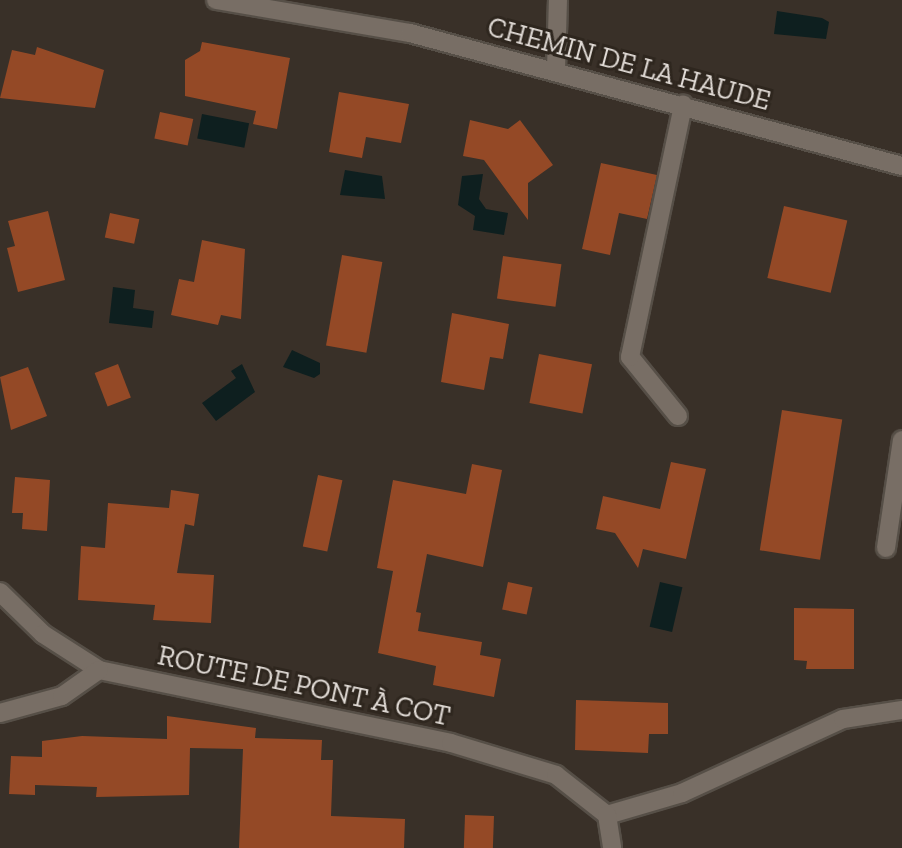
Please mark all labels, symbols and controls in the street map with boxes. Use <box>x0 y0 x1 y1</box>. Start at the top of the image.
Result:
street label: CHEMIN DE LA HAUDE <box>483 10 775 118</box>
street label: ROUTE DE PONT À COT <box>154 638 454 734</box>

